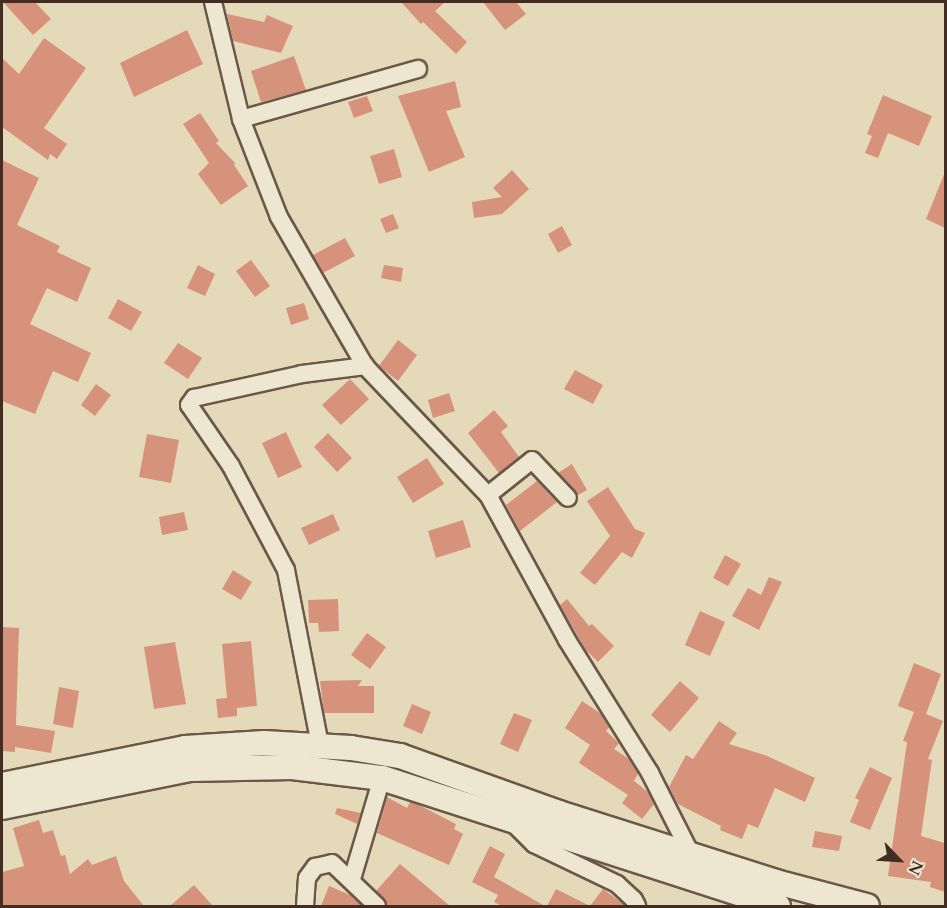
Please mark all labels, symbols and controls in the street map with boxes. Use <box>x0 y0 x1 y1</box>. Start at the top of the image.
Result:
north arrow <box>869 830 929 890</box>
text: N <box>902 857 928 879</box>

